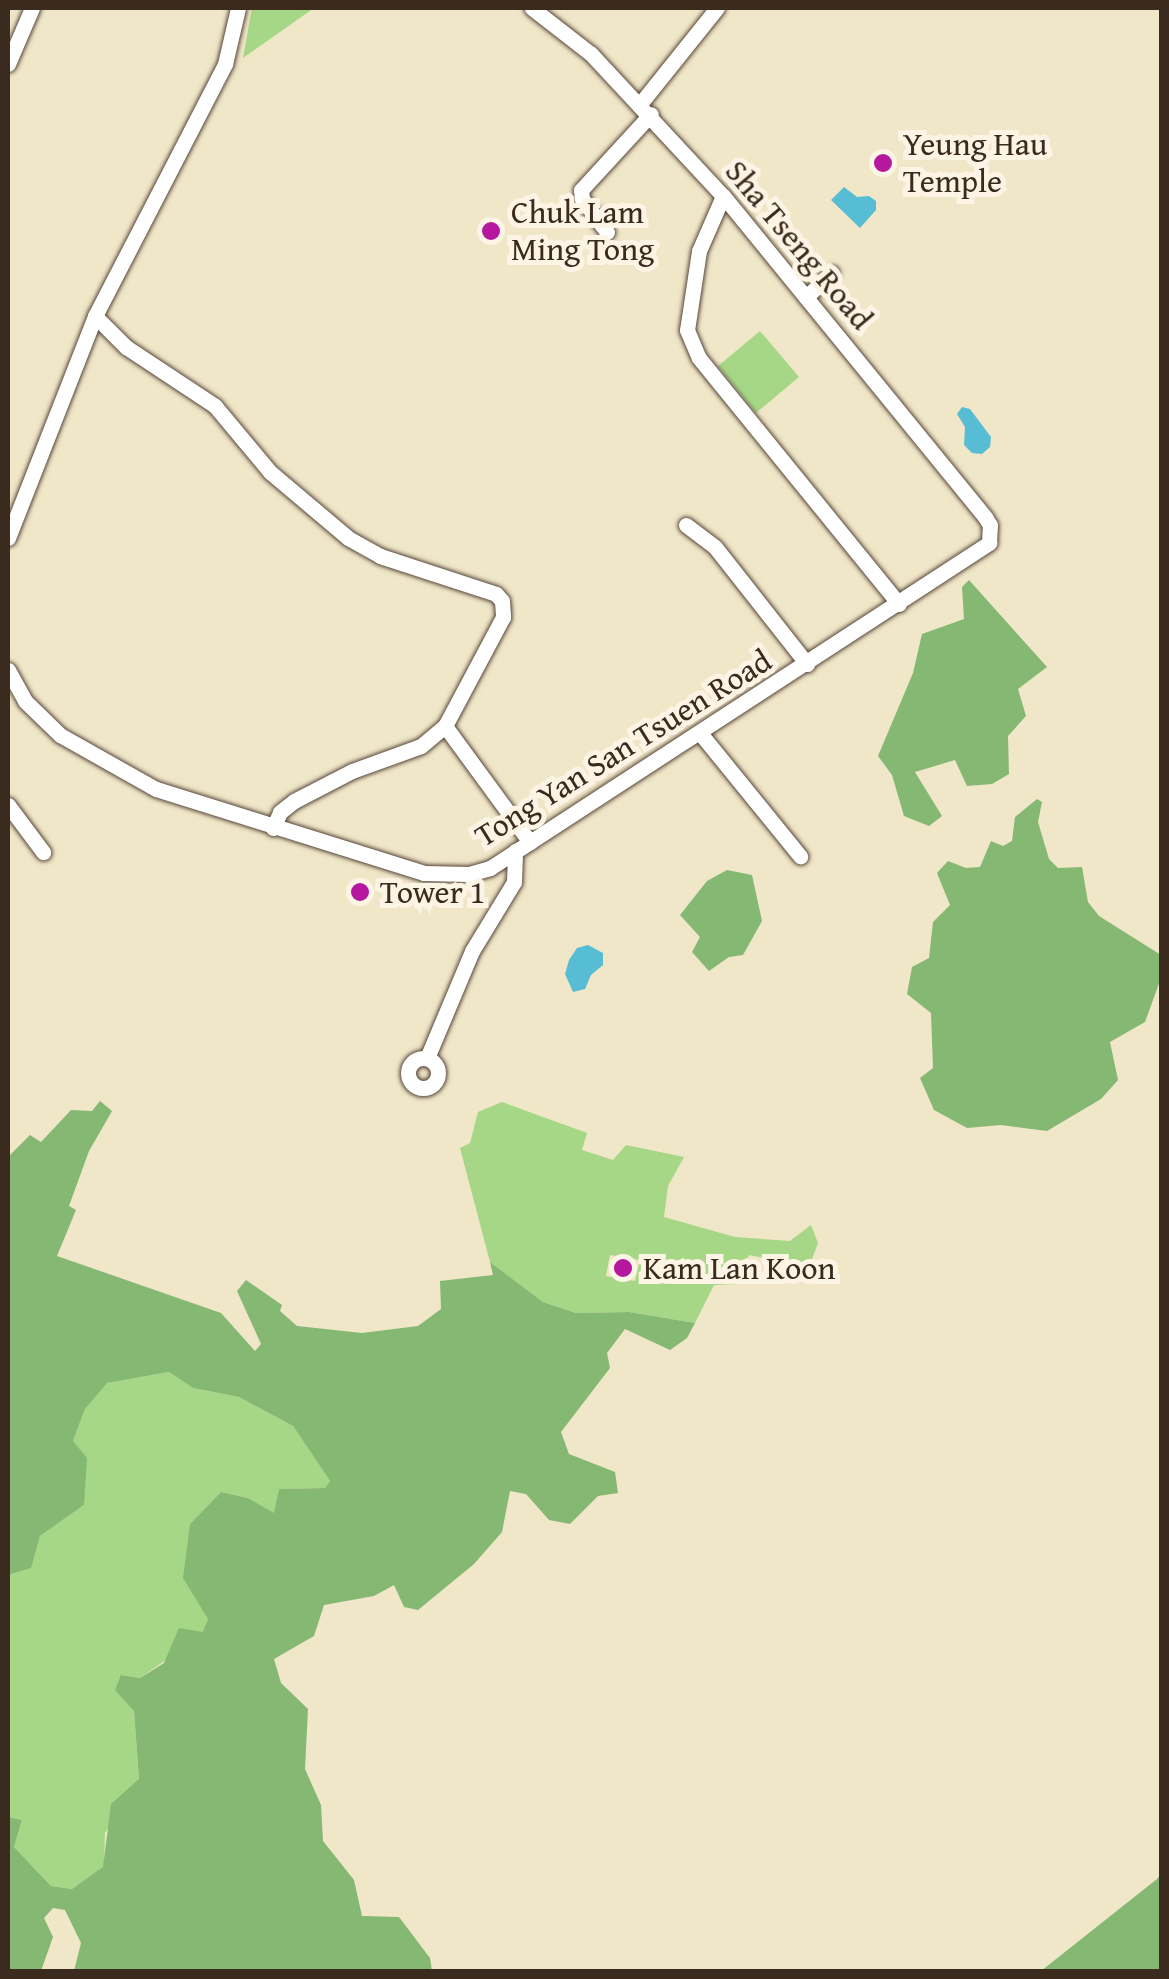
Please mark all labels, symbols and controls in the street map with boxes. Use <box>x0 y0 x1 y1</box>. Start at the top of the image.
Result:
place label: Yeung Hau Temple <box>903 126 1047 201</box>
street label: Sha Tseng Road <box>717 152 881 338</box>
marker: Yeung Hau Temple <box>872 152 894 174</box>
place label: Chuk Lam Ming Tong <box>511 194 654 269</box>
marker: Chuk Lam Ming Tong <box>480 220 502 242</box>
street label: Tong Yan San Tsuen Road <box>468 641 778 855</box>
place label: Tower 1 <box>380 873 485 911</box>
marker: Tower 1 <box>349 881 371 903</box>
place label: Kam Lan Koon <box>643 1249 836 1287</box>
marker: Kam Lan Koon <box>612 1257 634 1279</box>

